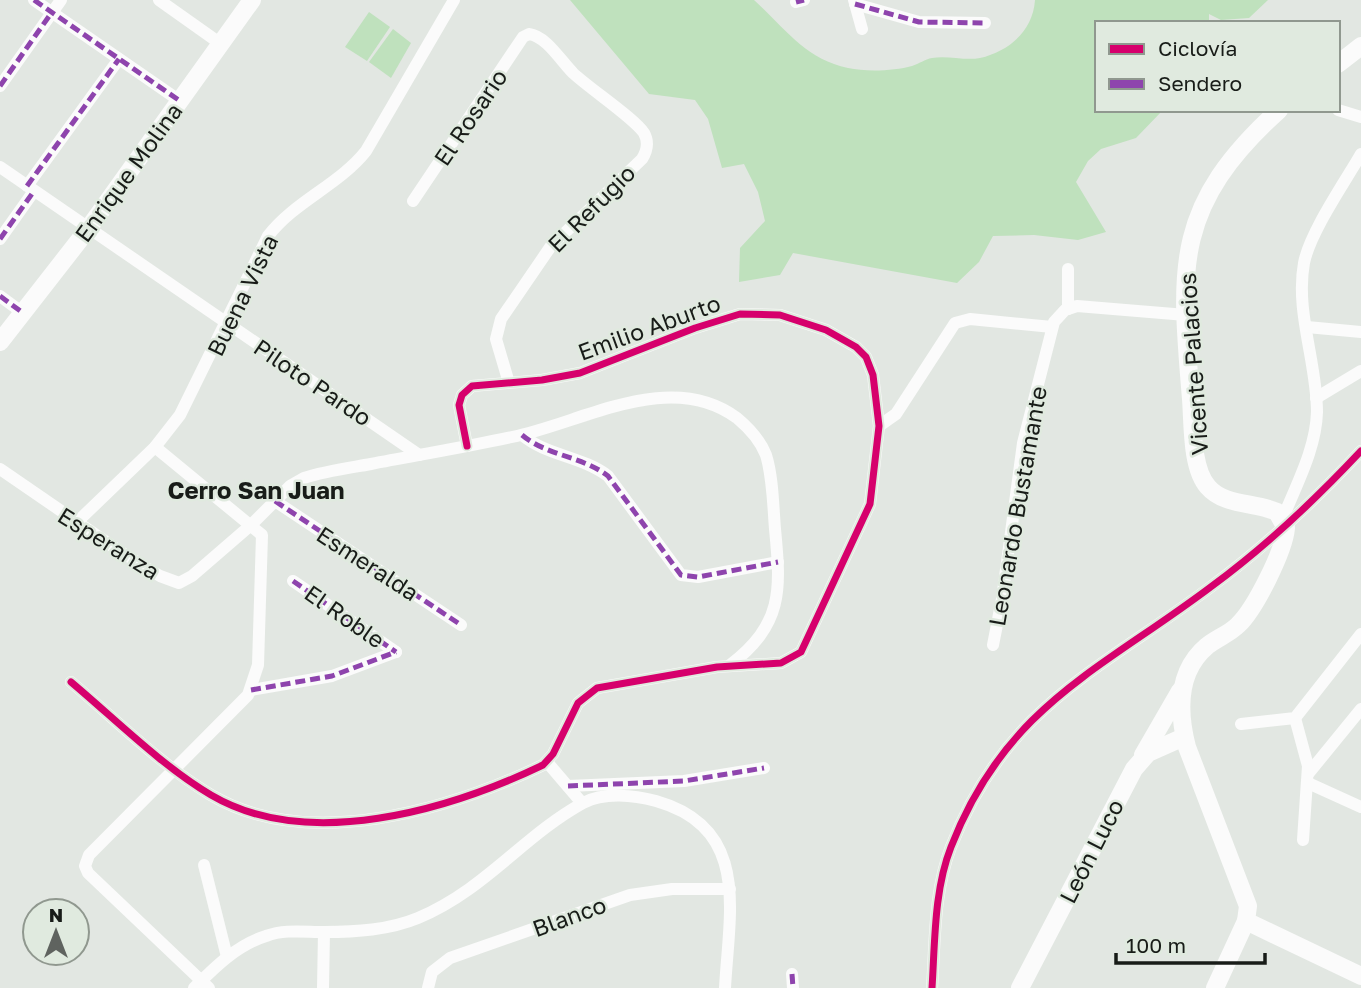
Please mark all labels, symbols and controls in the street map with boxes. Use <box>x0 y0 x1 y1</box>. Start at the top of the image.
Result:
legend <box>1095 21 1340 112</box>
text: Ciclovía <box>1158 35 1237 61</box>
street label: El Rosario <box>428 63 512 171</box>
text: Sendero <box>1158 70 1242 96</box>
street label: Enrique Molina <box>68 97 188 247</box>
street label: El Refugio <box>541 158 641 258</box>
street label: Buena Vista <box>201 230 283 360</box>
street label: Vicente Palacios <box>1173 272 1213 456</box>
street label: Emilio Aburto <box>574 288 724 366</box>
street label: Piloto Pardo <box>249 333 377 431</box>
street label: Leonardo Bustamante <box>982 384 1052 628</box>
district label: Cerro San Juan <box>168 475 344 504</box>
street label: Esperanza <box>53 501 165 585</box>
street label: Esmeralda <box>312 520 424 606</box>
street label: El Roble <box>300 578 390 654</box>
street label: León Luco <box>1053 794 1129 908</box>
street label: Blanco <box>528 890 610 942</box>
north arrow <box>21 897 91 967</box>
text: N <box>49 903 63 926</box>
scale bar <box>1116 922 1265 966</box>
text: 100 m <box>1126 932 1186 958</box>

